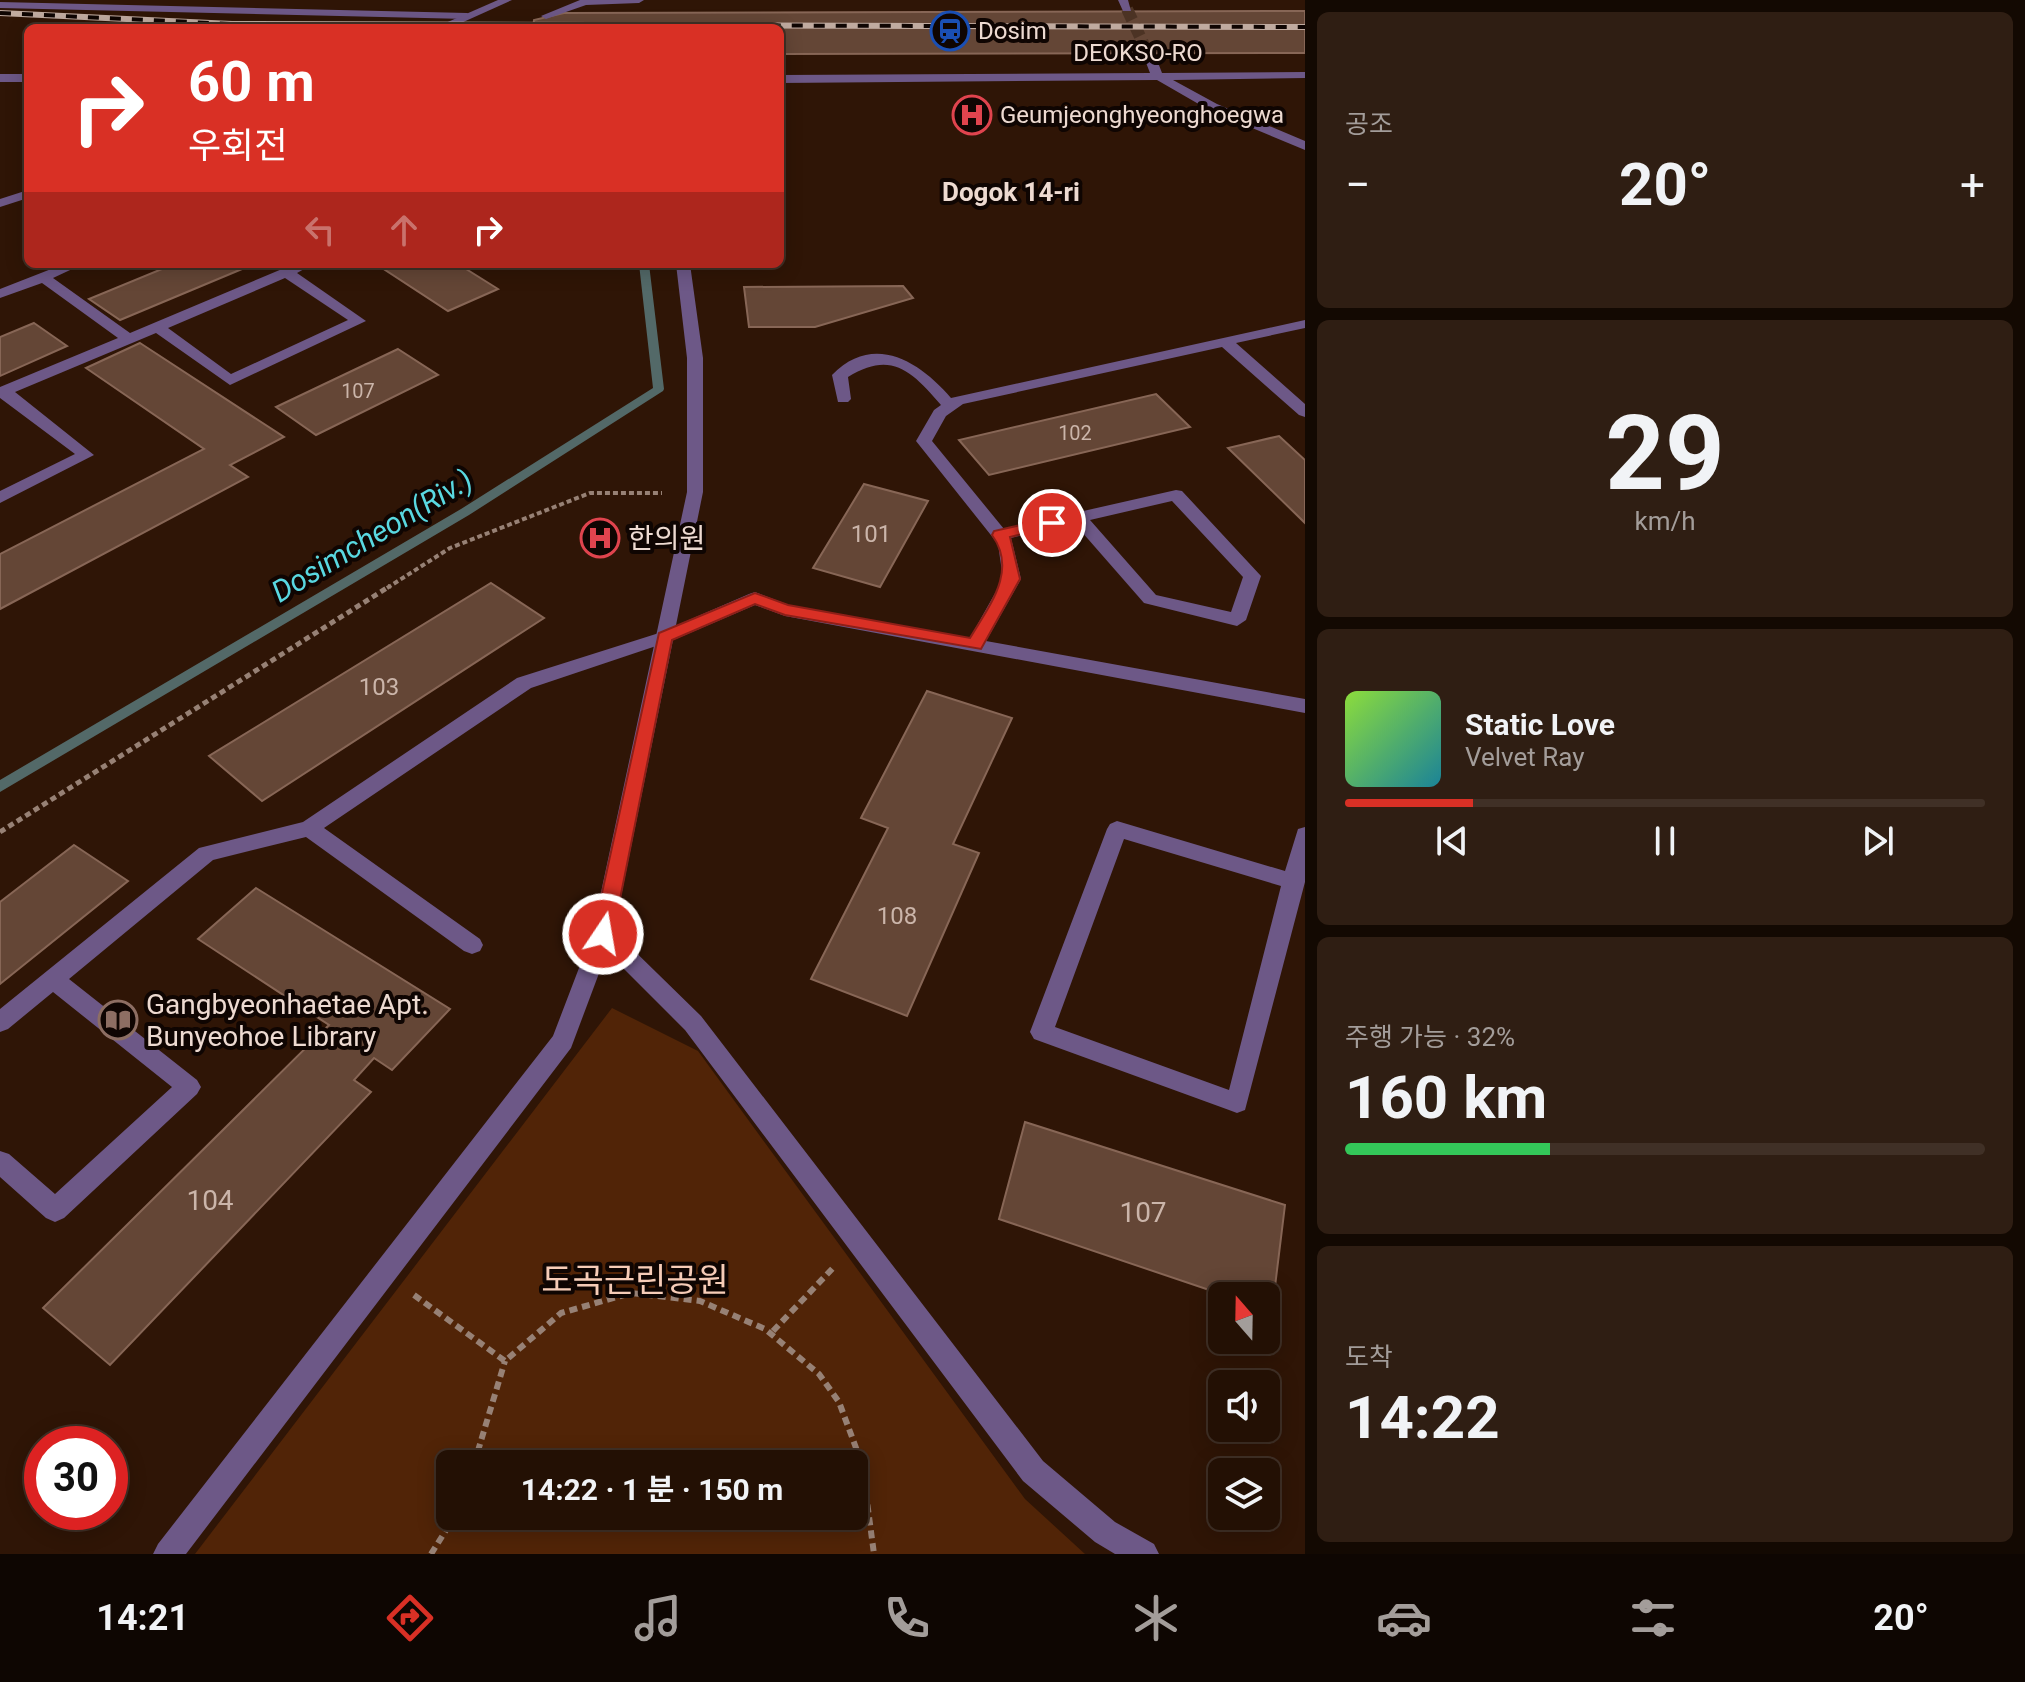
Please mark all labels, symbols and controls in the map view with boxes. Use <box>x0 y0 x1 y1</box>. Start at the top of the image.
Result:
station icon: Dosim <box>929 10 971 52</box>
place label: Dosim <box>978 17 1047 45</box>
street label: DEOKSO-RO <box>1073 39 1203 67</box>
text: 60 m <box>188 49 315 115</box>
icon: right <box>56 56 160 160</box>
hospital icon: Geumjeonghyeonghoegwa <box>951 94 993 136</box>
place label: Geumjeonghyeonghoegwa <box>1000 101 1284 129</box>
text: 공조 <box>1345 109 1393 139</box>
text: 우회전 <box>188 125 287 167</box>
text: 20° <box>1619 149 1711 220</box>
text: − <box>1345 159 1370 211</box>
text: + <box>1960 159 1985 211</box>
district label: Dogok 14-ri <box>942 177 1080 207</box>
icon: left <box>298 208 342 252</box>
icon: ahead <box>382 208 426 252</box>
icon: right <box>466 208 510 252</box>
house number: 107 <box>341 379 375 403</box>
text: 29 <box>1605 393 1725 514</box>
house number: 102 <box>1058 421 1092 445</box>
water label: Dosimcheon(Riv.) <box>265 462 478 609</box>
pin <box>1018 489 1086 557</box>
icon: arrive <box>1030 501 1074 545</box>
text: km/h <box>1634 506 1696 536</box>
hospital icon: 한의원 <box>579 517 621 559</box>
house number: 101 <box>851 520 891 548</box>
place label: 한의원 <box>628 522 705 555</box>
house number: 103 <box>359 673 399 701</box>
text: Static Love <box>1465 707 1615 742</box>
text: Velvet Ray <box>1465 742 1585 772</box>
icon: previous <box>1430 819 1474 863</box>
icon: pause <box>1643 819 1687 863</box>
icon: next <box>1856 819 1900 863</box>
position arrow <box>561 892 645 976</box>
house number: 108 <box>877 902 917 930</box>
place label: Gangbyeonhaetae Apt. Bunyeohoe Library <box>146 988 429 1053</box>
library icon: Gangbyeonhaetae Apt. Bunyeohoe Library <box>97 999 139 1041</box>
text: 주행 가능 · 32% <box>1345 1022 1515 1052</box>
text: 160 km <box>1345 1062 1547 1133</box>
house number: 104 <box>186 1184 234 1217</box>
house number: 107 <box>1119 1196 1167 1229</box>
park label: 도곡근린공원 <box>541 1260 729 1300</box>
north arrow <box>1208 1282 1280 1354</box>
map controls <box>1208 1282 1280 1530</box>
text: 도착 <box>1345 1342 1393 1372</box>
button: sound <box>1208 1370 1280 1442</box>
text: 14:22 <box>1345 1382 1500 1453</box>
speed limit sign: 30 <box>24 1426 128 1530</box>
button: layers <box>1208 1458 1280 1530</box>
text: 14:22 · 1 분 · 150 m <box>521 1472 783 1507</box>
icon: directions <box>382 1590 438 1646</box>
icon: music <box>630 1590 686 1646</box>
icon: phone <box>879 1590 935 1646</box>
icon: climate <box>1128 1590 1184 1646</box>
icon: car <box>1376 1590 1432 1646</box>
icon: filters <box>1625 1590 1681 1646</box>
text: 14:21 <box>96 1597 189 1639</box>
text: 20° <box>1873 1597 1929 1639</box>

